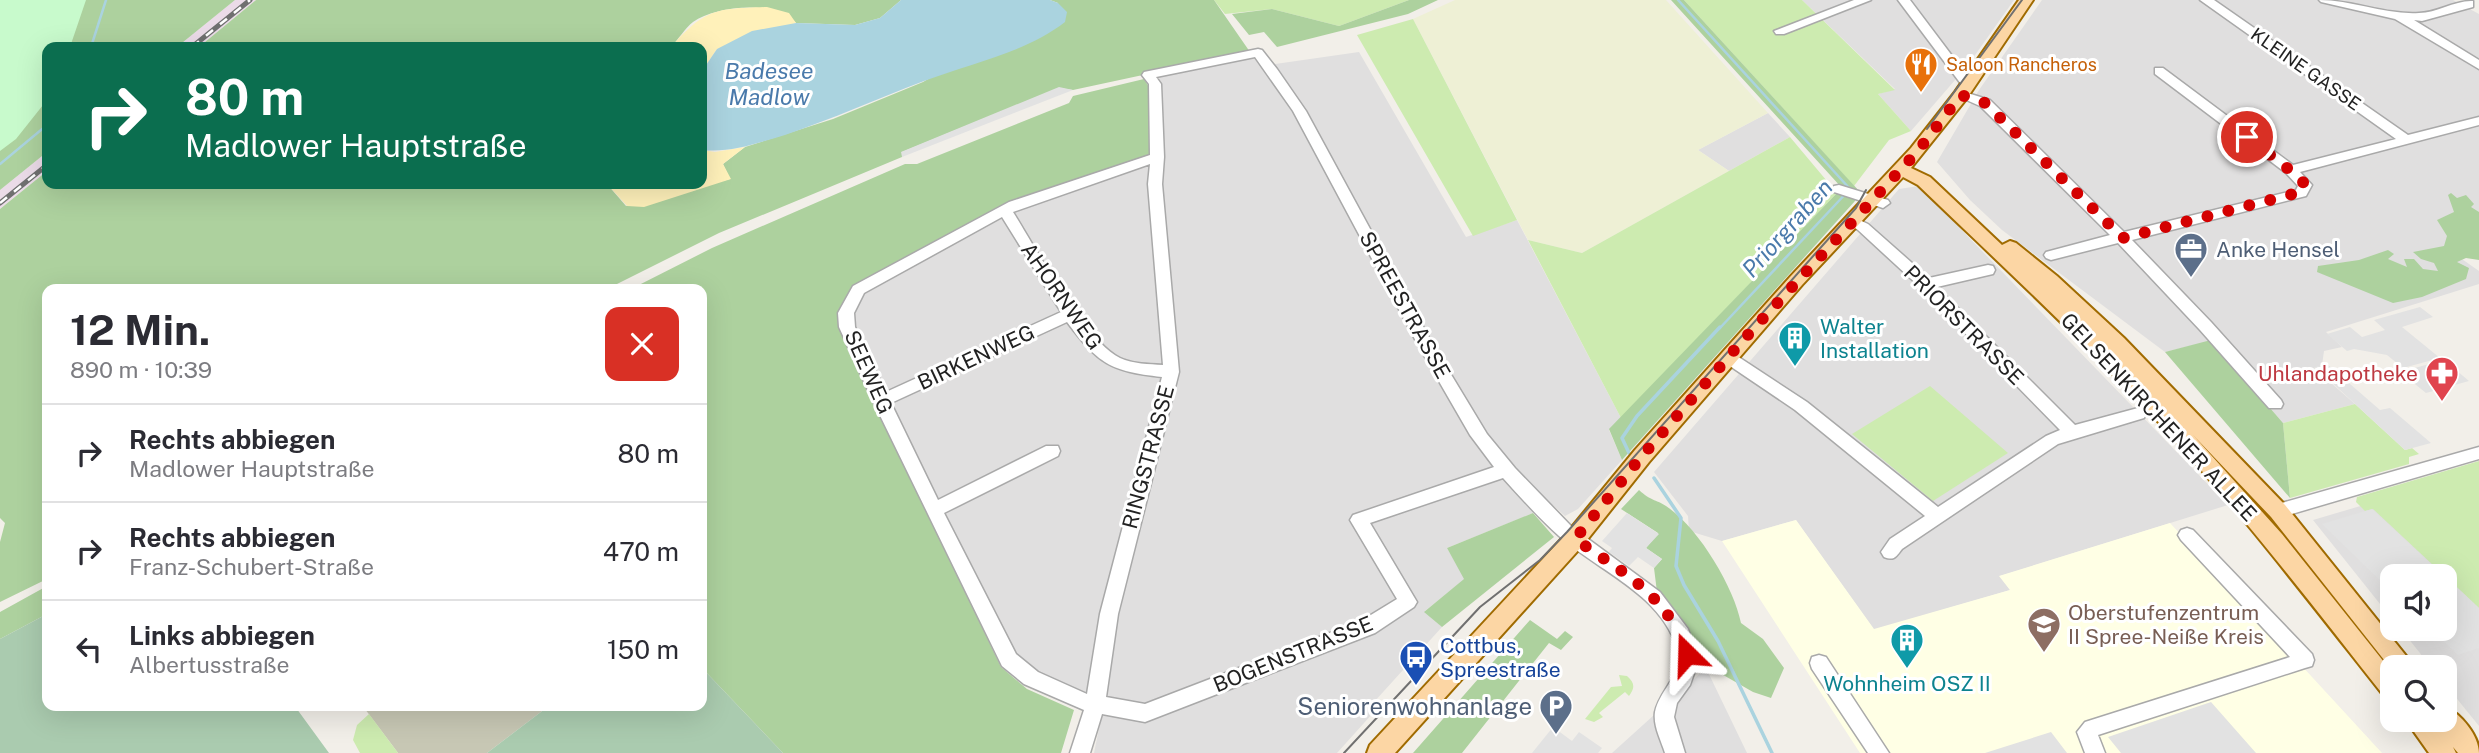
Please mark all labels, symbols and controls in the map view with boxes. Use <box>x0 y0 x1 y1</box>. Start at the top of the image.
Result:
street label: KLEINE GASSE <box>2247 23 2365 115</box>
restaurant icon: Saloon Rancheros <box>1902 45 1940 94</box>
place label: Saloon Rancheros <box>1946 54 2097 75</box>
water label: Badesee Madlow <box>724 57 814 110</box>
text: 80 m <box>185 68 304 126</box>
icon: right <box>70 70 161 161</box>
pin <box>2217 107 2277 167</box>
icon: arrive <box>2228 118 2266 156</box>
text: Madlower Hauptstraße <box>185 127 527 164</box>
water label: Priorgraben <box>1736 174 1838 282</box>
street label: SPREESTRASSE <box>1354 227 1456 383</box>
office icon: Anke Hensel <box>2172 230 2210 279</box>
place label: Anke Hensel <box>2216 237 2340 262</box>
street label: AHORNWEG <box>1016 238 1108 354</box>
street label: PRIORSTRASSE <box>1899 260 2029 390</box>
text: 12 Min. <box>70 305 210 354</box>
button: close <box>605 307 679 381</box>
street label: GELSENKIRCHENER ALLEE <box>2056 308 2262 526</box>
place label: Walter Installation <box>1820 314 1929 363</box>
street label: BIRKENWEG <box>914 319 1038 395</box>
building icon: Walter Installation <box>1776 319 1814 368</box>
street label: SEEWEG <box>840 326 898 418</box>
pharmacy icon: Uhlandapotheke <box>2423 354 2461 403</box>
text: 890 m · 10:39 <box>70 356 212 383</box>
place label: Uhlandapotheke <box>2258 361 2418 386</box>
street label: RINGSTRASSE <box>1117 382 1179 532</box>
text: Rechts abbiegen <box>129 424 335 455</box>
icon: right <box>70 434 108 472</box>
text: 80 m <box>618 438 679 469</box>
text: Madlower Hauptstraße <box>129 455 374 482</box>
text: Rechts abbiegen <box>129 522 335 553</box>
icon: right <box>70 532 108 570</box>
text: 470 m <box>603 536 679 567</box>
text: Franz-Schubert-Straße <box>129 553 374 580</box>
map controls <box>2380 564 2457 732</box>
button: sound <box>2380 564 2457 641</box>
place label: Oberstufenzentrum II Spree-Neiße Kreis <box>2068 600 2264 649</box>
school or university icon: Oberstufenzentrum II Spree-Neiße Kreis <box>2025 605 2063 654</box>
street label: BOGENSTRASSE <box>1209 611 1377 697</box>
position arrow <box>1650 617 1724 691</box>
text: Links abbiegen <box>129 620 315 651</box>
building icon: Wohnheim OSZ II <box>1888 621 1926 670</box>
icon: left <box>70 630 108 668</box>
place label: Cottbus, Spreestraße <box>1440 633 1561 682</box>
text: 150 m <box>607 634 679 665</box>
bus stop icon: Cottbus, Spreestraße <box>1397 638 1435 687</box>
text: Albertusstraße <box>129 651 290 678</box>
button: search <box>2380 655 2457 732</box>
place label: Wohnheim OSZ II <box>1823 671 1991 696</box>
parking icon: Seniorenwohnanlage <box>1537 687 1575 736</box>
place label: Seniorenwohnanlage <box>1297 692 1532 720</box>

